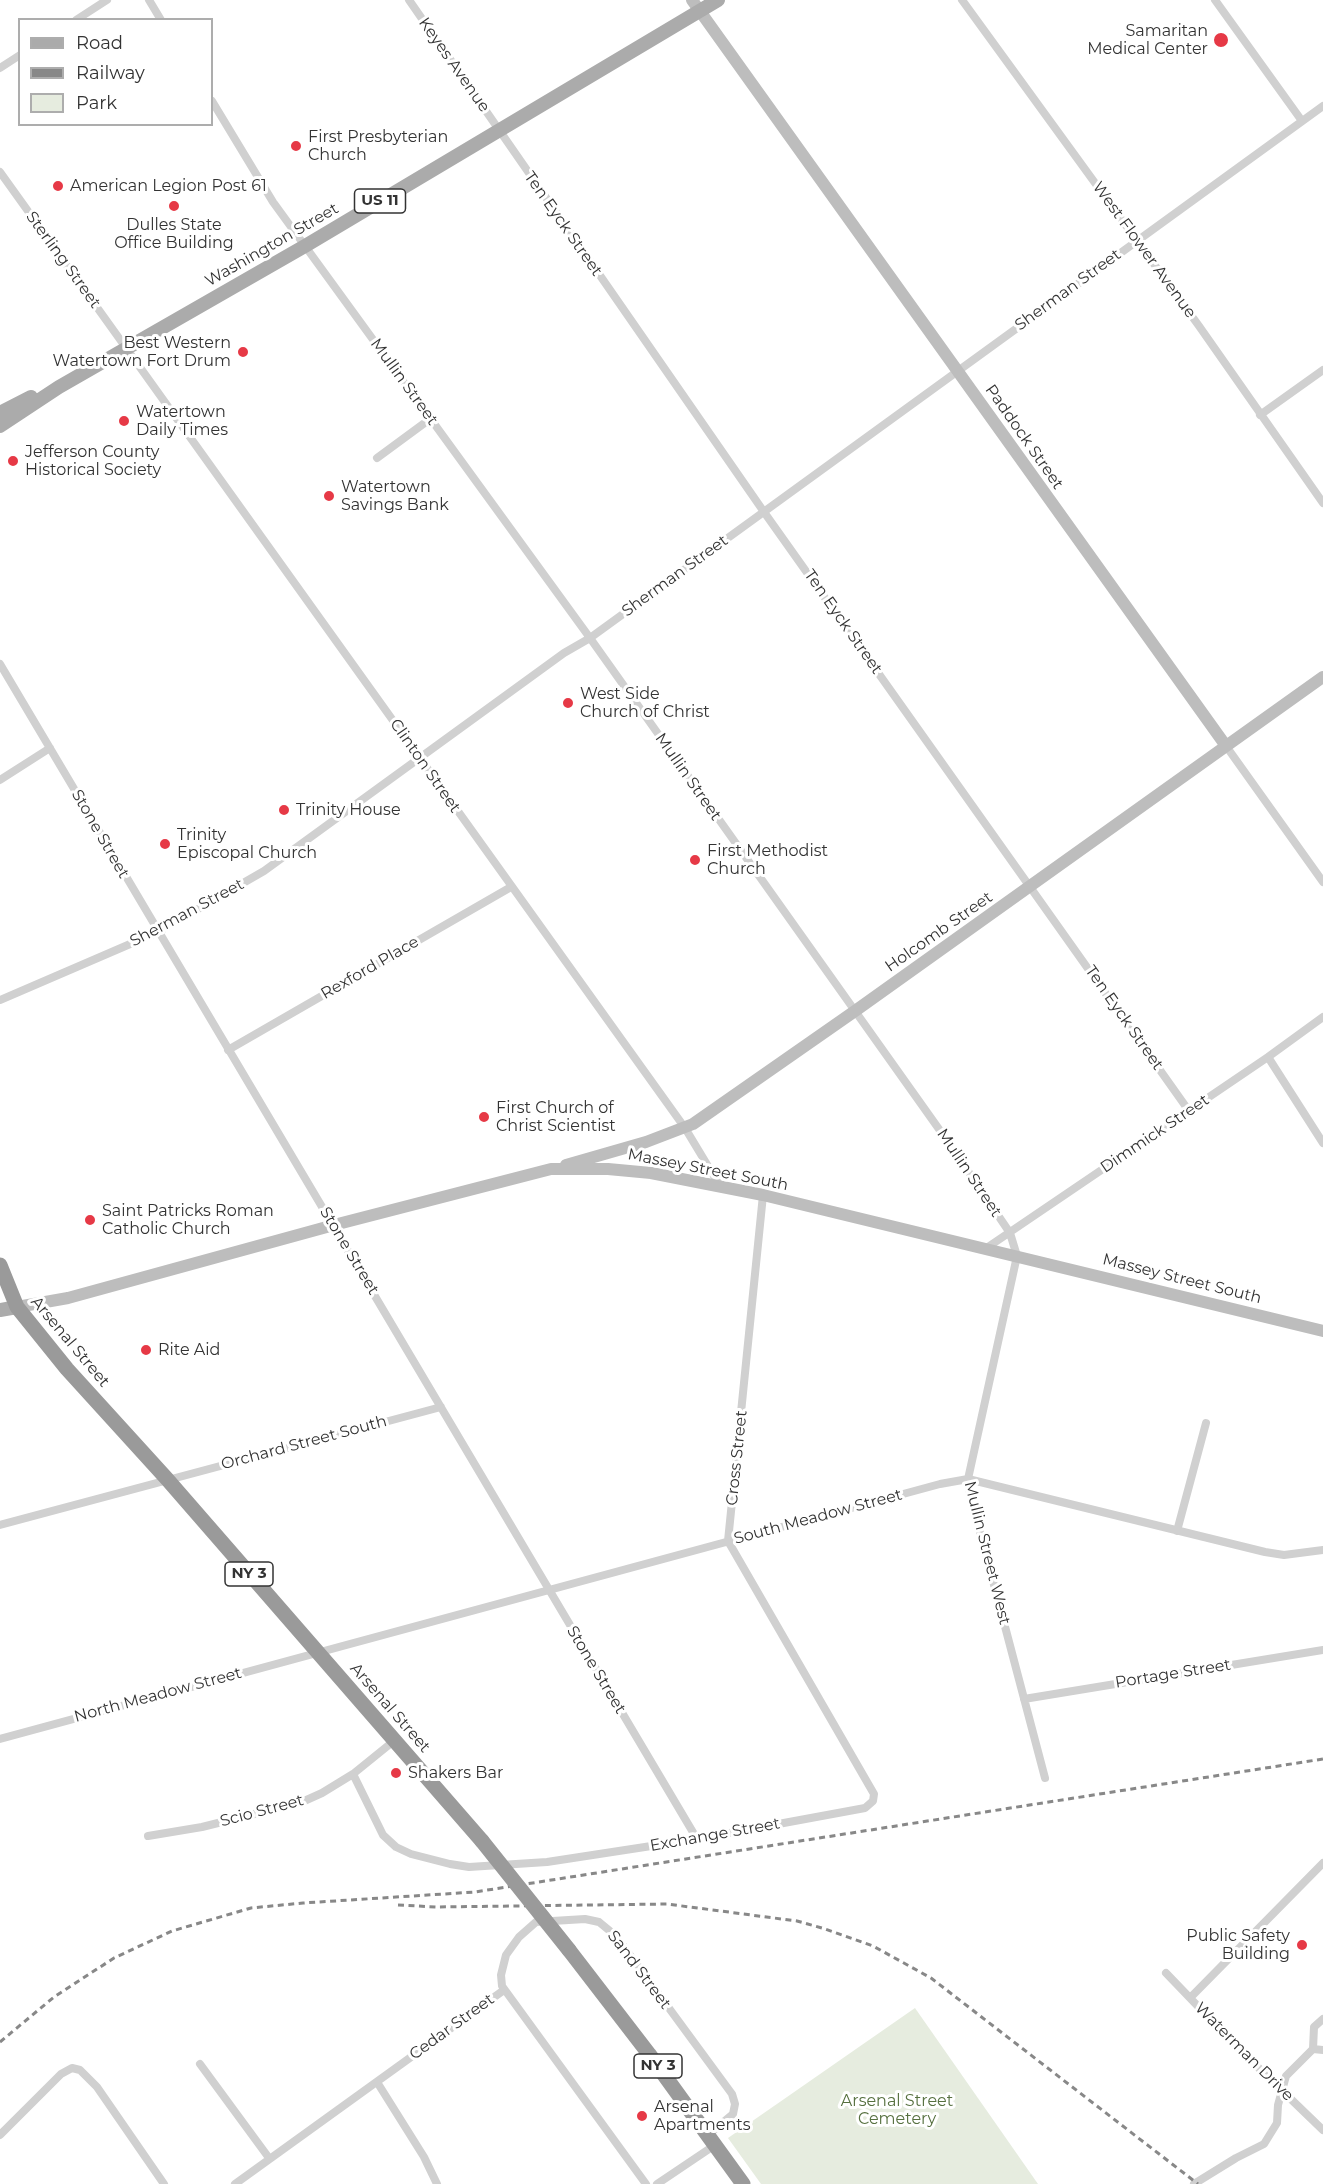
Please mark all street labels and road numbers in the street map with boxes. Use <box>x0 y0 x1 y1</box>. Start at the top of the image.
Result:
street label: Keyes Avenue <box>414 14 494 116</box>
street label: Ten Eyck Street <box>520 168 606 280</box>
street label: West Flower Avenue <box>1088 178 1200 322</box>
road number: US 11 <box>354 189 406 213</box>
street label: Washington Street <box>202 199 342 291</box>
street label: Sterling Street <box>21 208 105 312</box>
street label: Sherman Street <box>1011 245 1125 335</box>
street label: Mullin Street <box>366 335 442 429</box>
street label: Paddock Street <box>981 381 1067 493</box>
street label: Sherman Street <box>618 531 732 621</box>
street label: Ten Eyck Street <box>800 566 886 678</box>
street label: Clinton Street <box>385 715 465 817</box>
street label: Mullin Street <box>651 730 725 824</box>
street label: Stone Street <box>67 786 133 882</box>
street label: Sherman Street <box>127 875 247 951</box>
street label: Holcomb Street <box>882 888 996 976</box>
street label: Rexford Place <box>318 932 422 1004</box>
street label: Ten Eyck Street <box>1081 962 1167 1074</box>
street label: Dimmick Street <box>1097 1091 1213 1177</box>
street label: Mullin Street <box>932 1125 1006 1221</box>
street label: Massey Street South <box>626 1145 790 1195</box>
street label: Stone Street <box>315 1204 383 1298</box>
street label: Massey Street South <box>1100 1250 1264 1308</box>
street label: Arsenal Street <box>27 1293 113 1391</box>
street label: Cross Street <box>722 1409 752 1507</box>
street label: Orchard Street South <box>219 1412 389 1474</box>
street label: Mullin Street West <box>960 1479 1014 1627</box>
street label: South Meadow Street <box>732 1485 904 1549</box>
road number: NY 3 <box>225 1562 273 1586</box>
street label: Stone Street <box>562 1623 630 1717</box>
street label: Portage Street <box>1114 1655 1232 1693</box>
street label: Arsenal Street <box>346 1659 434 1757</box>
street label: North Meadow Street <box>72 1663 244 1727</box>
street label: Scio Street <box>218 1791 306 1831</box>
street label: Exchange Street <box>648 1814 782 1856</box>
street label: Sand Street <box>603 1927 675 2013</box>
street label: Cedar Street <box>406 1990 498 2064</box>
street label: Waterman Drive <box>1191 1999 1297 2105</box>
road number: NY 3 <box>634 2054 682 2078</box>

